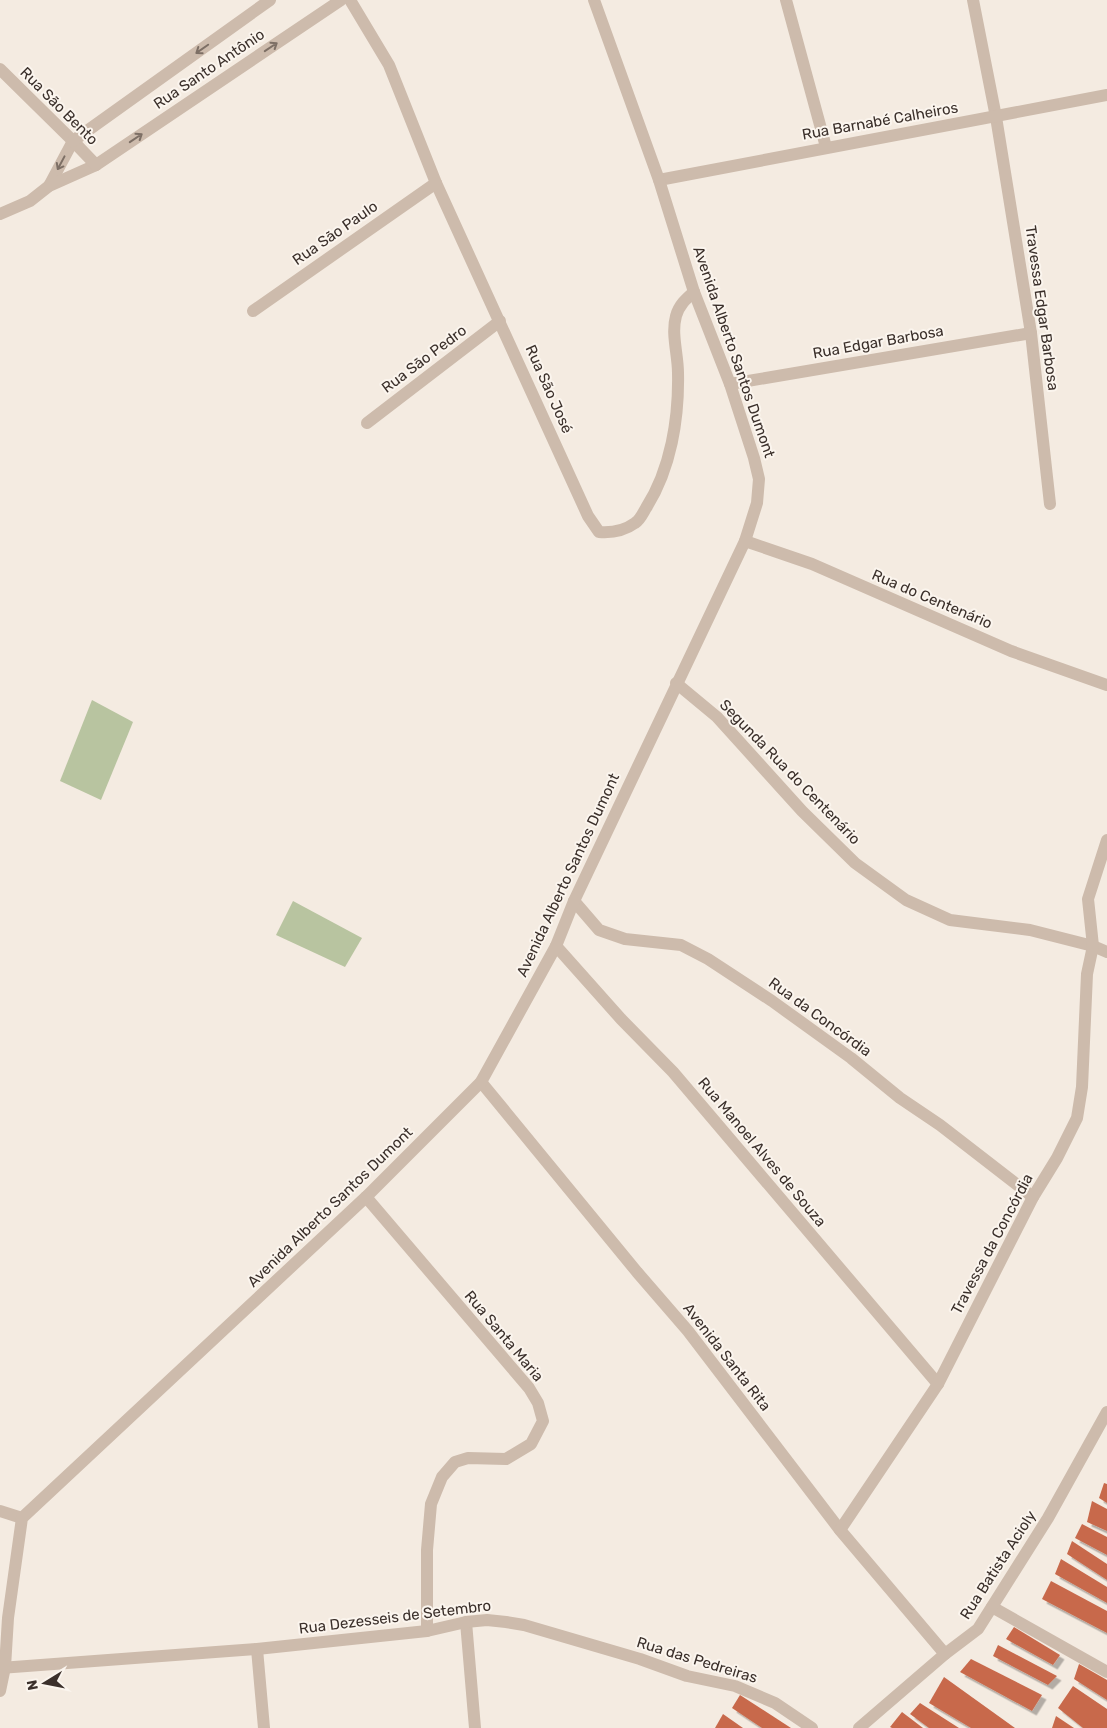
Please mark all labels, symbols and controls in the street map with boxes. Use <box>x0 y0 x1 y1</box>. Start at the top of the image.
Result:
street label: Rua Santo Antônio <box>150 25 268 113</box>
one-way arrow <box>264 42 278 52</box>
one-way arrow <box>195 44 209 54</box>
street label: Rua São Bento <box>16 63 102 149</box>
street label: Rua Barnabé Calheiros <box>801 98 960 144</box>
one-way arrow <box>129 133 143 143</box>
one-way arrow <box>56 156 66 171</box>
street label: Rua São Paulo <box>289 197 381 269</box>
street label: Travessa Edgar Barbosa <box>1021 224 1063 392</box>
street label: Avenida Alberto Santos Dumont <box>689 244 779 460</box>
street label: Rua São Pedro <box>378 321 470 397</box>
street label: Rua Edgar Barbosa <box>811 322 945 362</box>
street label: Rua São José <box>521 342 577 436</box>
street label: Rua do Centenário <box>869 566 995 632</box>
street label: Segunda Rua do Centenário <box>716 696 864 848</box>
street label: Avenida Alberto Santos Dumont <box>513 770 623 980</box>
street label: Rua da Concórdia <box>765 974 875 1060</box>
street label: Rua Manoel Alves de Souza <box>694 1074 830 1230</box>
street label: Avenida Alberto Santos Dumont <box>244 1123 416 1291</box>
street label: Travessa da Concórdia <box>947 1171 1037 1317</box>
street label: Rua Santa Maria <box>461 1287 547 1385</box>
street label: Avenida Santa Rita <box>679 1300 775 1414</box>
street label: Rua Batista Acioly <box>956 1507 1040 1623</box>
street label: Rua Dezesseis de Setembro <box>298 1596 492 1638</box>
street label: Rua das Pedreiras <box>634 1633 760 1687</box>
north arrow <box>20 1658 70 1708</box>
text: N <box>23 1679 42 1692</box>

